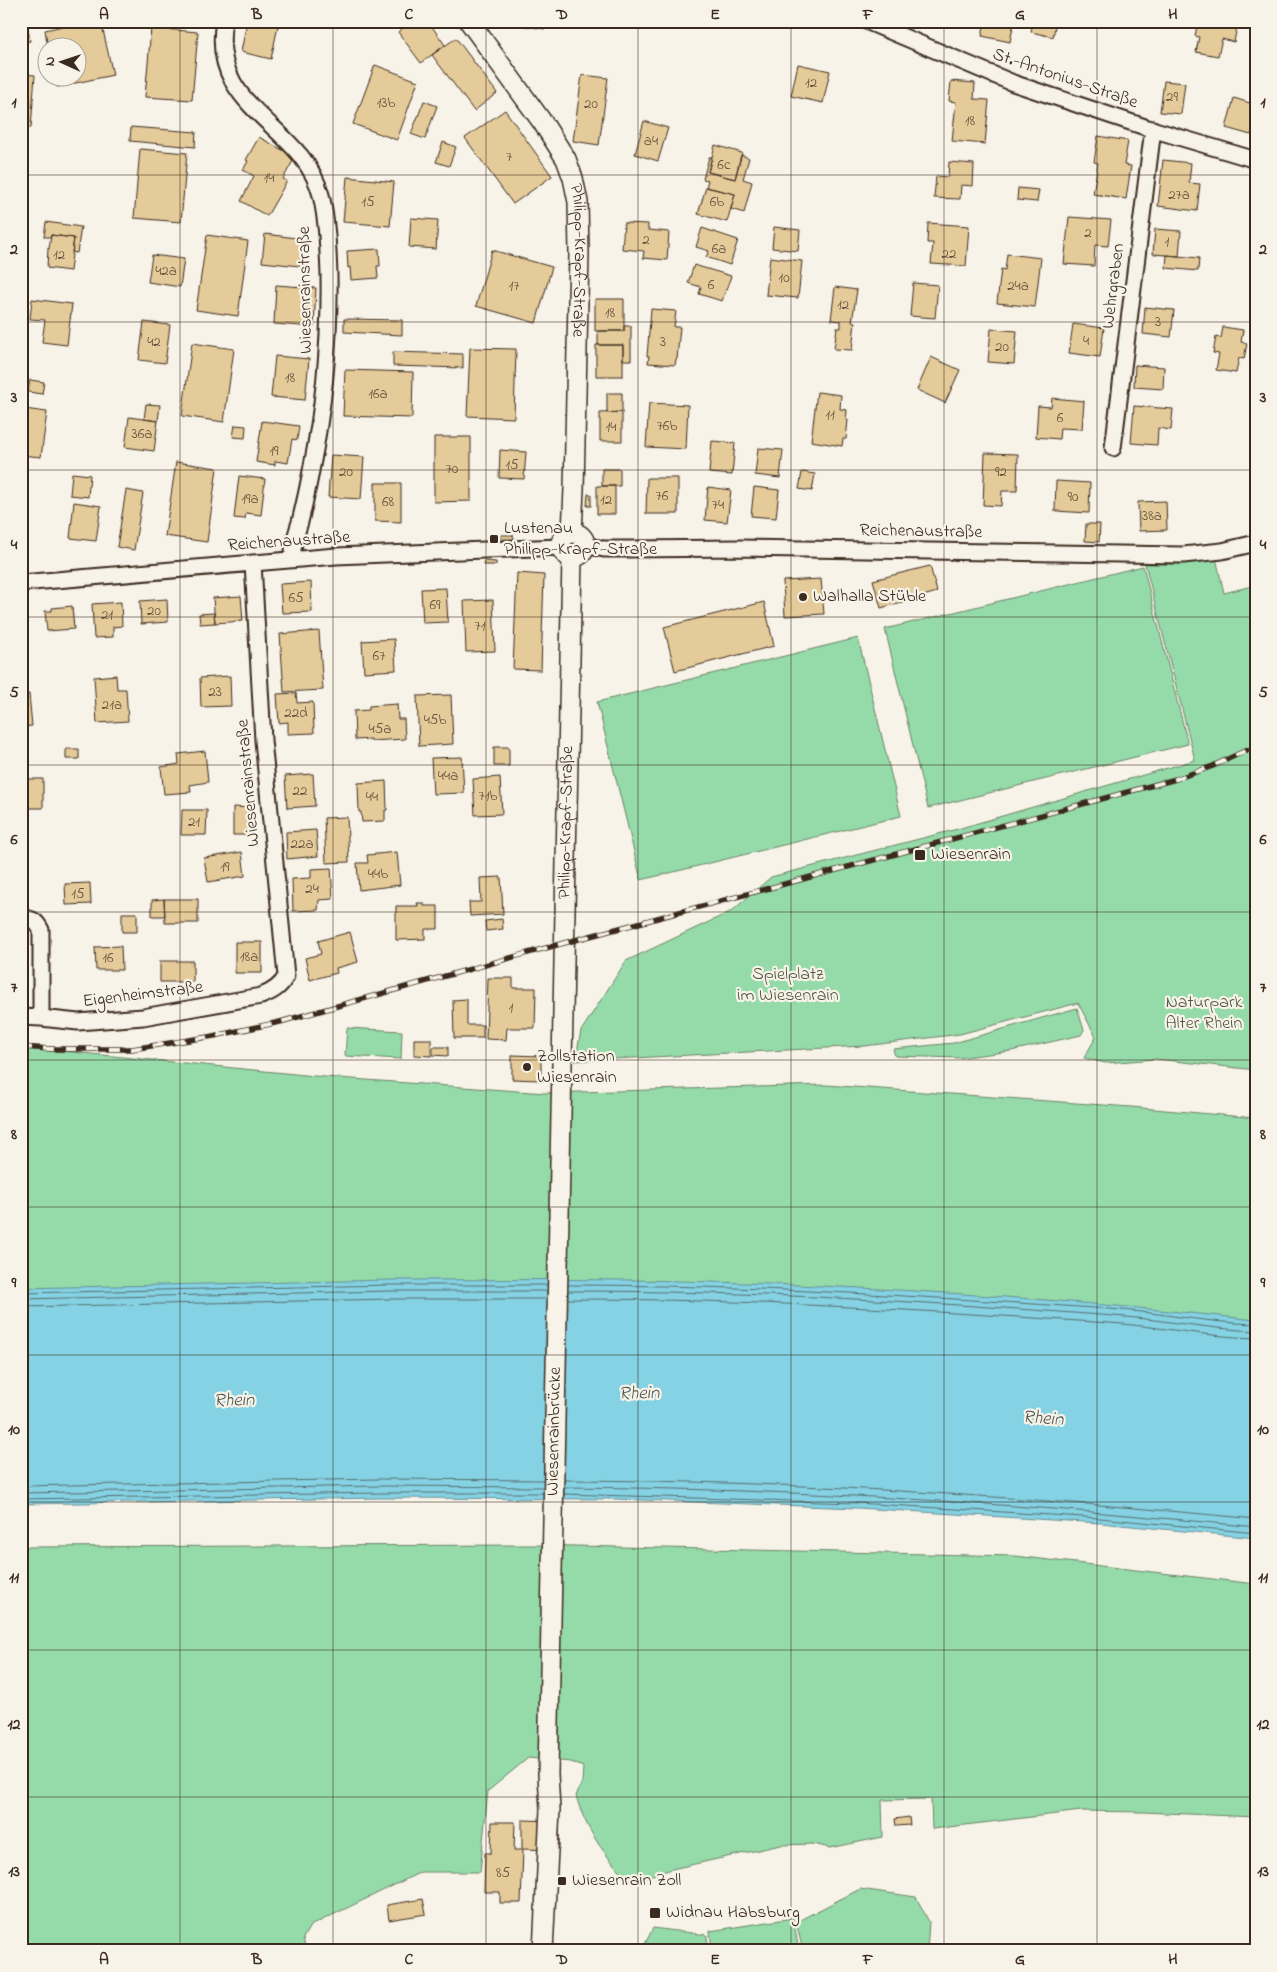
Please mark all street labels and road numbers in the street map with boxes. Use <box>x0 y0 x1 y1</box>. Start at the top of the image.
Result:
street label: St.-Antonius-Straße <box>989 42 1142 116</box>
street label: Philipp-Krapf-Straße <box>562 182 592 338</box>
street label: Wiesenrainstraße <box>292 225 320 354</box>
street label: Wehrgraben <box>1096 242 1133 330</box>
street label: Reichenaustraße <box>859 518 983 546</box>
street label: Reichenaustraße <box>227 525 352 559</box>
street label: Wiesenrainstraße <box>230 717 268 848</box>
street label: Philipp-Krapf-Straße <box>552 745 581 899</box>
street label: Eigenheimstraße <box>81 975 206 1016</box>
street label: Wiesenrainbrücke <box>540 1366 569 1496</box>

